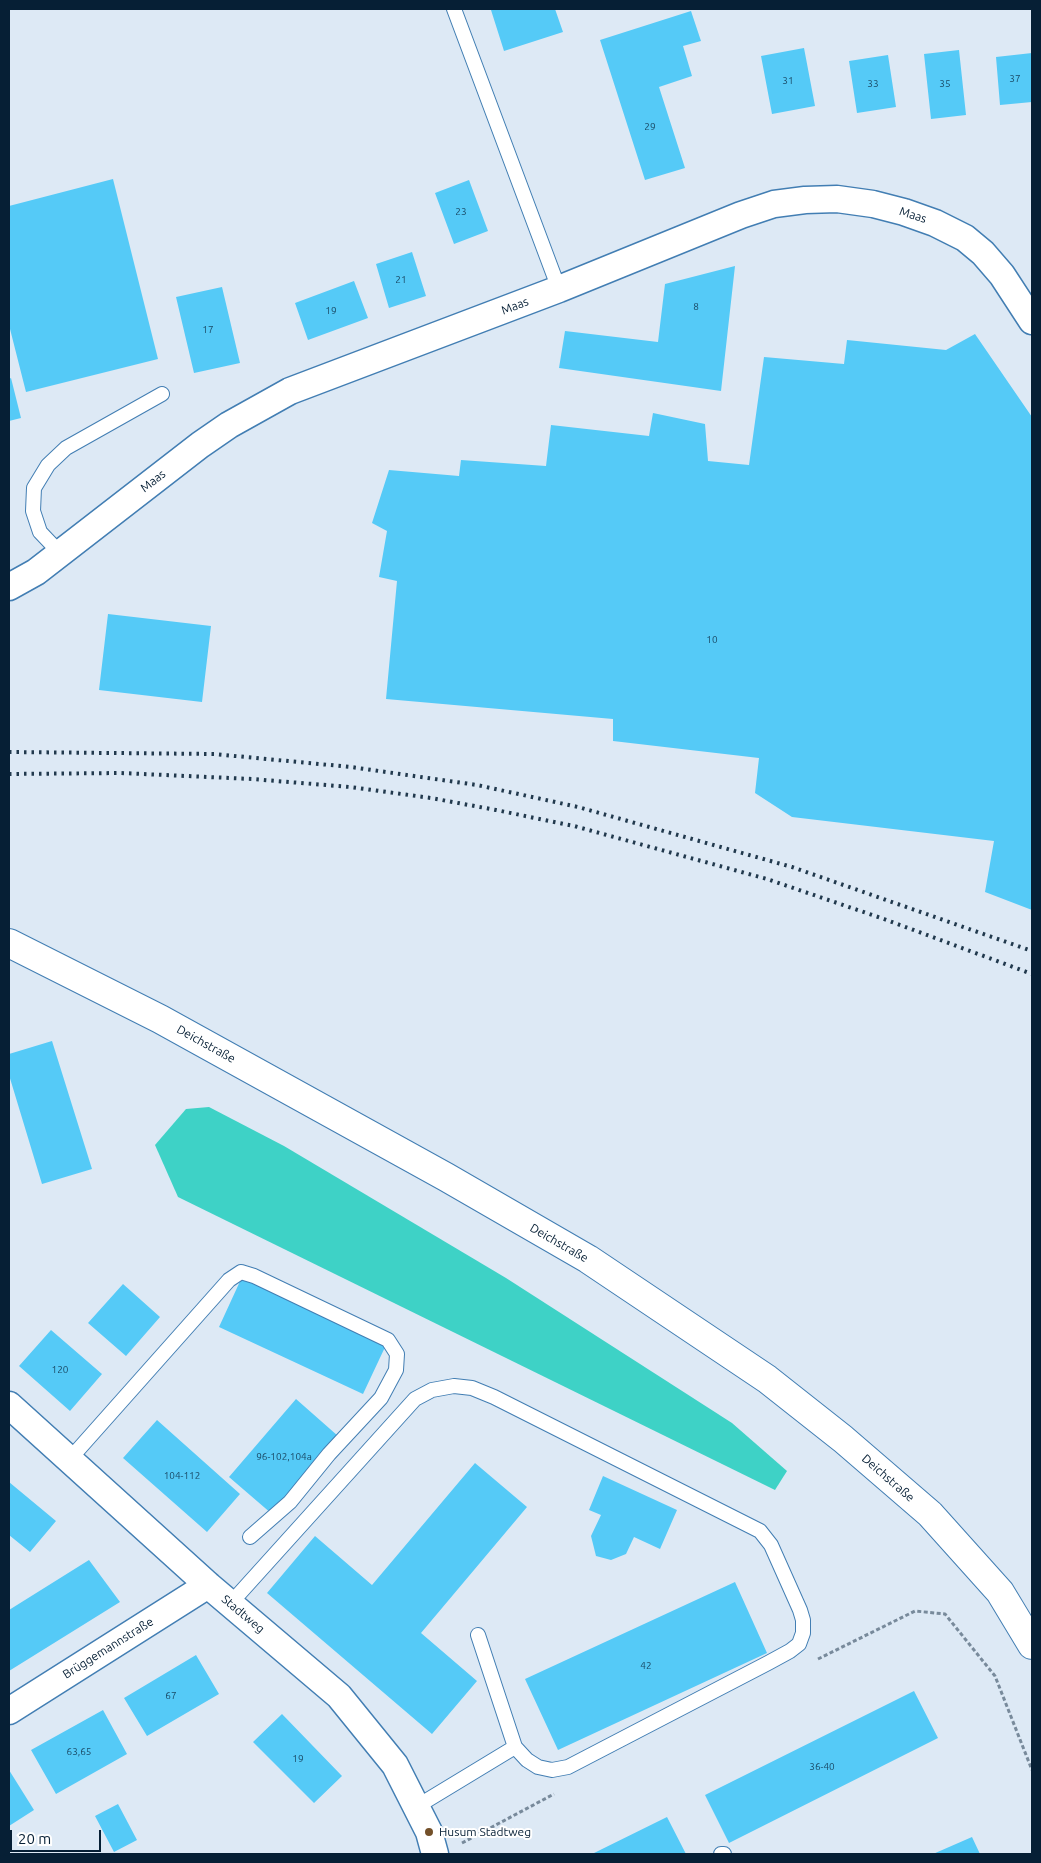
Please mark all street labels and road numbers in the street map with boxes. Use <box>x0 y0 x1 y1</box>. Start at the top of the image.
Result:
street label: Maas <box>897 204 929 226</box>
street label: Maas <box>499 294 531 318</box>
street label: Maas <box>138 467 168 495</box>
street label: Deichstraße <box>174 1022 238 1066</box>
street label: Deichstraße <box>527 1221 591 1265</box>
street label: Deichstraße <box>859 1451 917 1505</box>
street label: Stadtweg <box>219 1592 267 1636</box>
street label: Brüggemannstraße <box>60 1614 156 1682</box>

